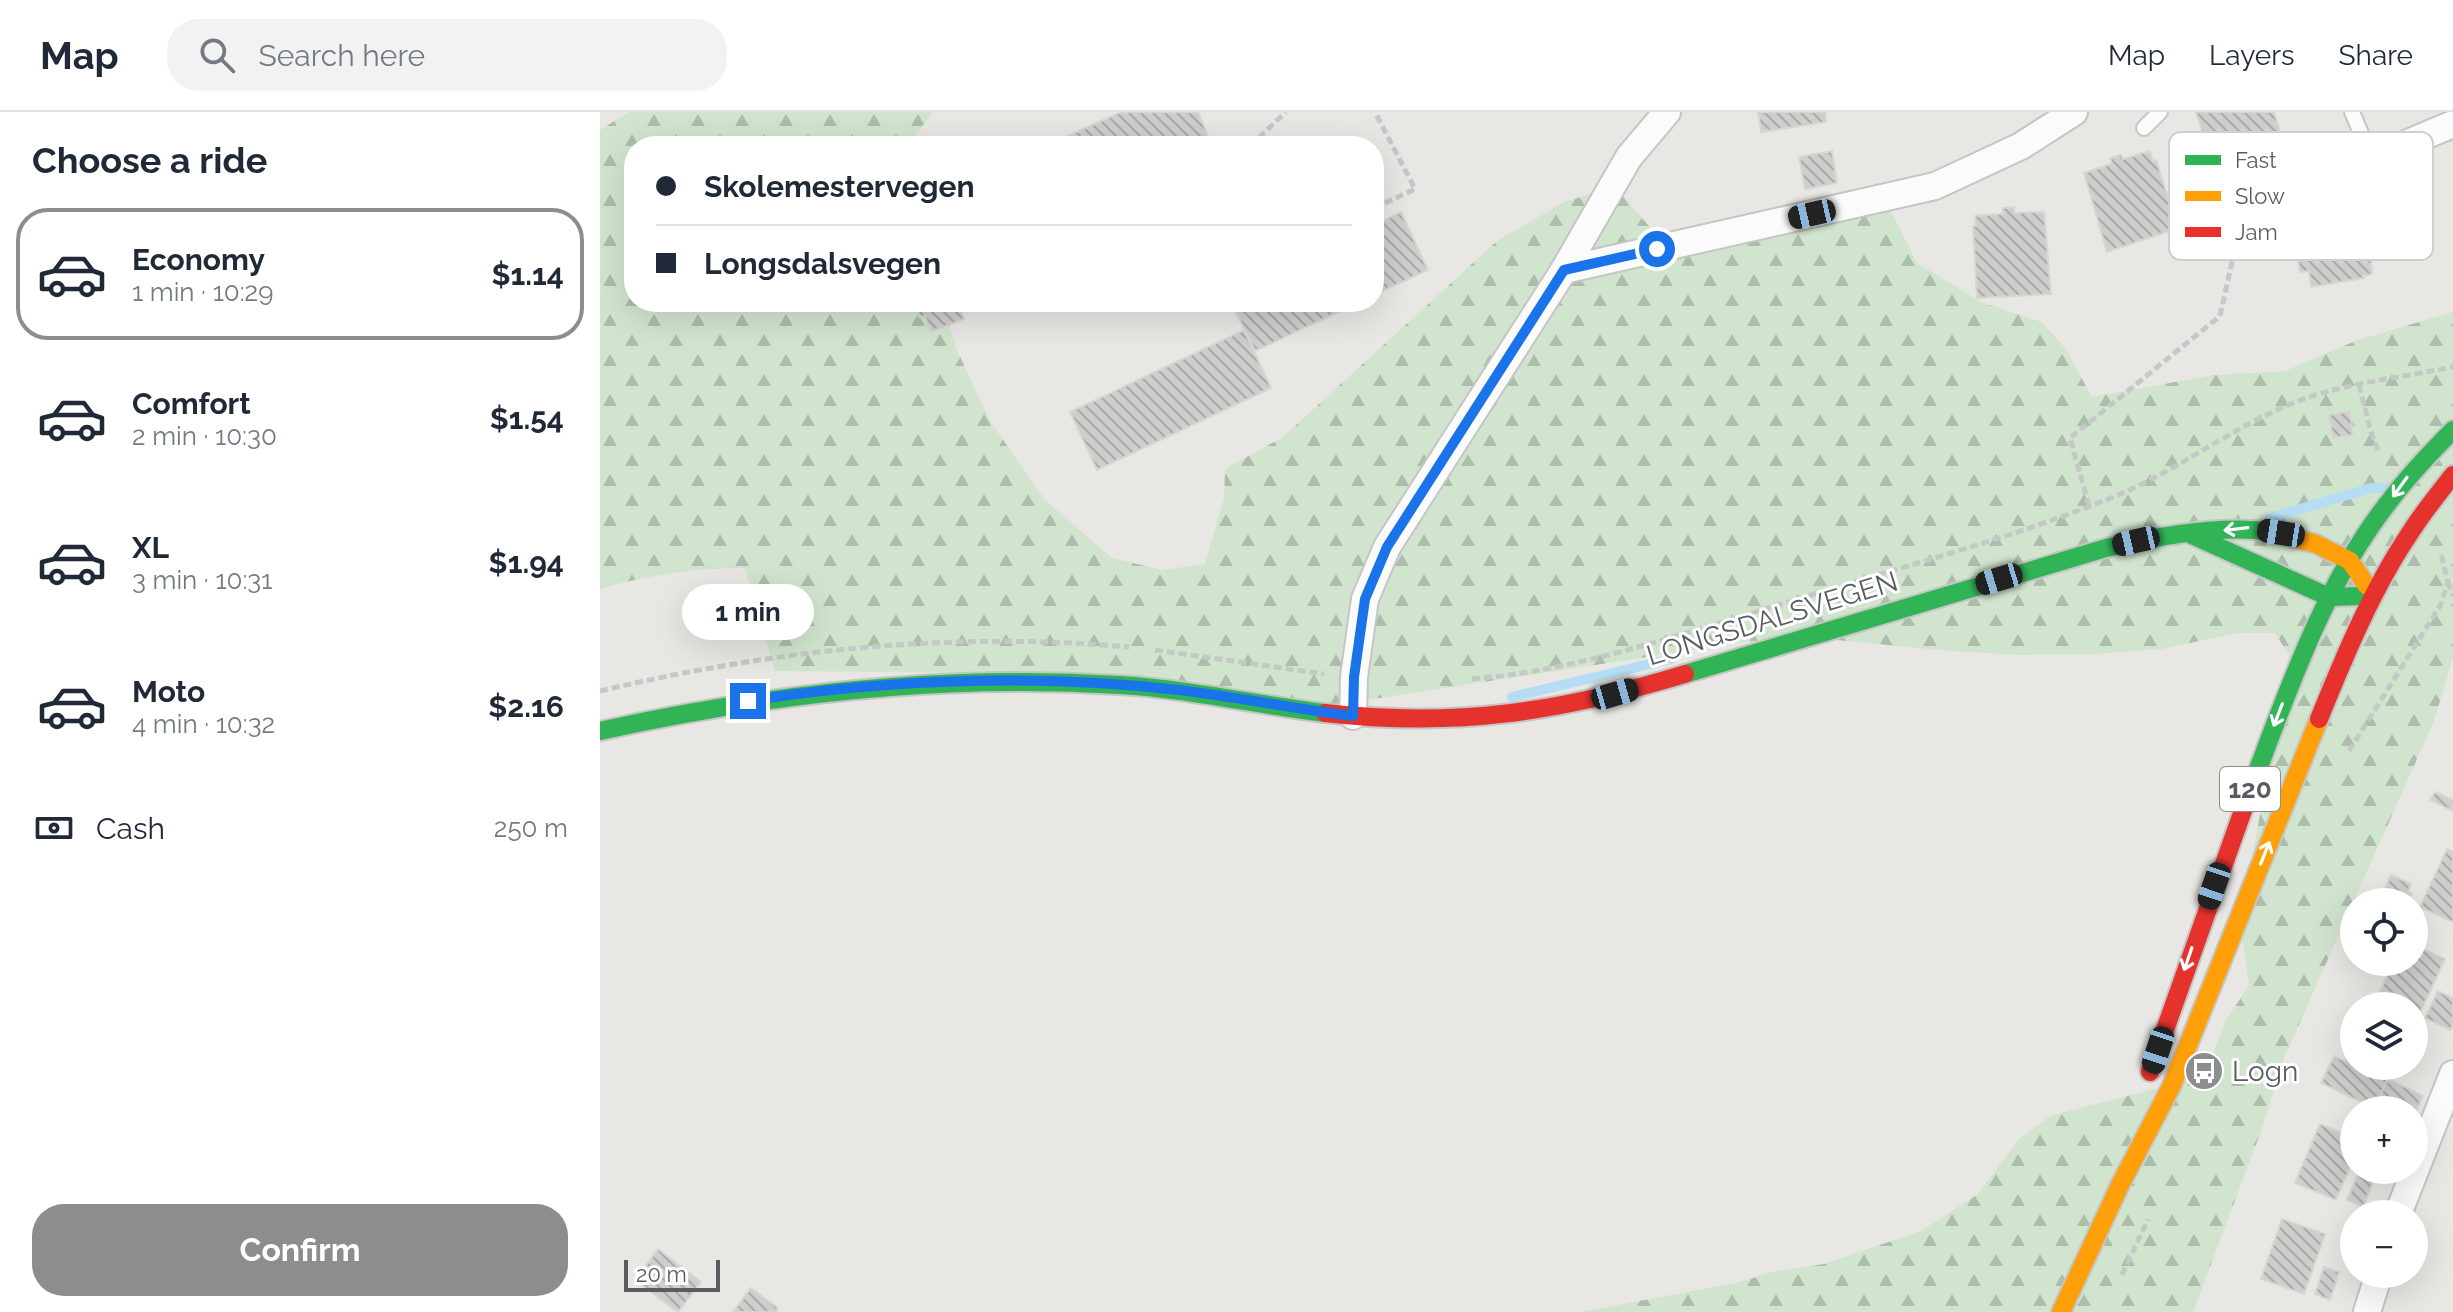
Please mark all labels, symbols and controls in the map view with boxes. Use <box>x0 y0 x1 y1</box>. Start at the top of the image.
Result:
search box <box>167 19 727 91</box>
text: Map <box>40 33 119 78</box>
icon: search <box>195 33 239 77</box>
text: Search here <box>259 38 425 73</box>
text: Map <box>2108 39 2165 72</box>
text: Layers <box>2209 39 2295 72</box>
text: Share <box>2339 39 2413 72</box>
legend <box>2169 132 2433 260</box>
text: Choose a ride <box>32 139 267 181</box>
text: Fast <box>2235 147 2277 173</box>
text: Skolemestervegen <box>704 169 975 204</box>
text: Slow <box>2235 183 2285 209</box>
car <box>1786 197 1838 231</box>
text: Jam <box>2235 219 2278 245</box>
route start <box>1639 231 1675 267</box>
icon: car <box>36 238 108 310</box>
text: Economy <box>132 242 265 277</box>
text: Longsdalsvegen <box>704 246 941 281</box>
text: $1.14 <box>491 257 564 292</box>
text: 1 min · 10:29 <box>132 277 273 307</box>
icon: car <box>36 382 108 454</box>
text: Comfort <box>132 386 251 421</box>
text: $1.54 <box>490 401 564 436</box>
text: 2 min · 10:30 <box>132 421 277 451</box>
one-way arrow <box>2391 475 2408 497</box>
car <box>2255 517 2307 549</box>
one-way arrow <box>2223 522 2249 537</box>
car <box>2110 524 2162 558</box>
icon: car <box>36 526 108 598</box>
text: XL <box>132 530 169 565</box>
text: $1.94 <box>489 545 564 580</box>
car <box>1973 561 2025 597</box>
text: 3 min · 10:31 <box>132 565 272 595</box>
street label: LONGSDALSVEGEN <box>1643 565 1902 672</box>
callout: 1 min <box>682 585 814 641</box>
text: 1 min <box>715 597 781 627</box>
icon: car <box>36 670 108 742</box>
text: Moto <box>132 674 205 709</box>
car <box>1589 676 1641 712</box>
route end <box>730 683 766 719</box>
text: $2.16 <box>488 689 564 724</box>
one-way arrow <box>2270 703 2284 727</box>
text: 4 min · 10:32 <box>132 709 275 739</box>
road number: 120 <box>2220 767 2280 811</box>
icon: cash <box>32 806 76 850</box>
text: Cash <box>96 811 165 846</box>
text: 250 m <box>494 813 568 843</box>
one-way arrow <box>2259 841 2273 866</box>
car <box>2195 859 2233 913</box>
map controls <box>2340 888 2428 1288</box>
button: locate <box>2340 888 2428 976</box>
one-way arrow <box>2179 946 2194 971</box>
button: layers <box>2340 992 2428 1080</box>
car <box>2139 1023 2177 1077</box>
bus stop icon: Logn <box>2183 1050 2225 1092</box>
place label: Logn <box>2232 1055 2298 1088</box>
button: + <box>2340 1096 2428 1184</box>
button: − <box>2340 1200 2428 1288</box>
button: Confirm <box>32 1204 568 1296</box>
scale bar <box>624 1256 720 1292</box>
text: 20 m <box>636 1261 687 1287</box>

